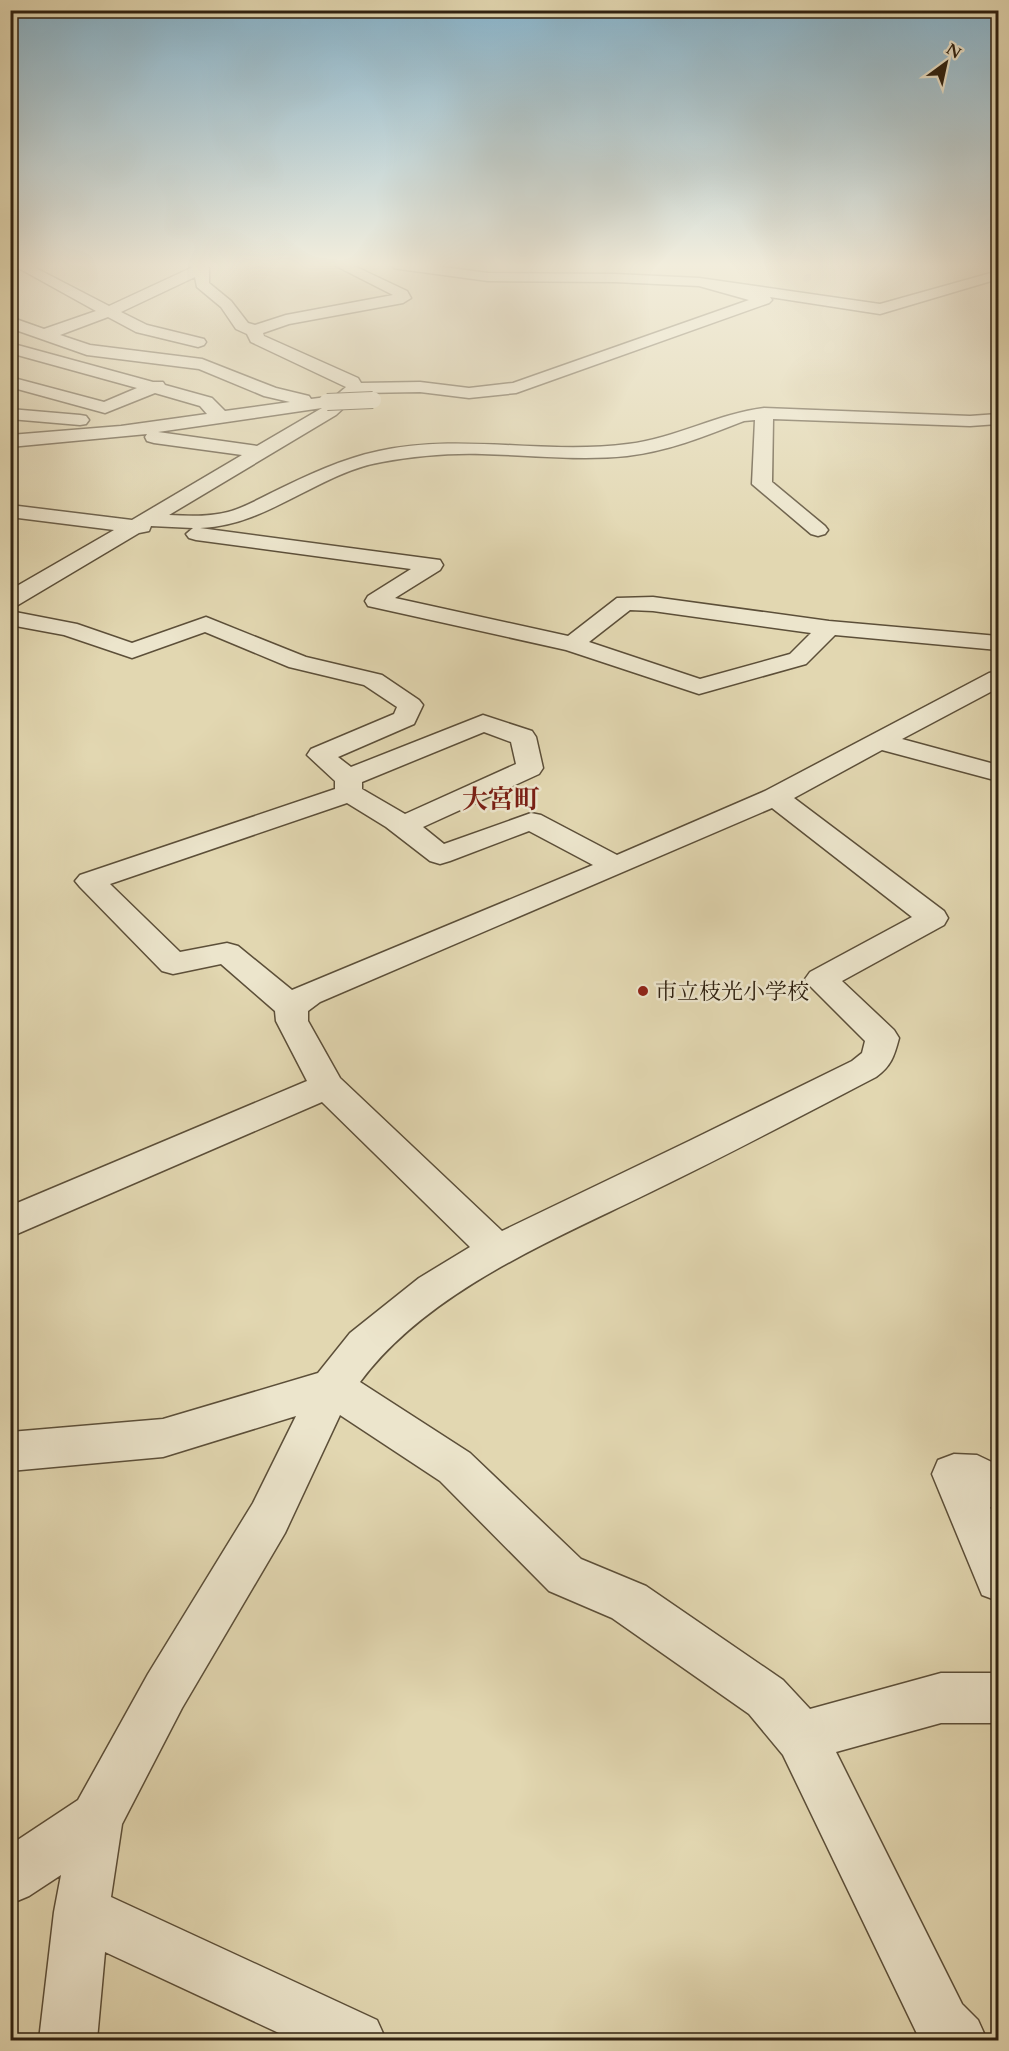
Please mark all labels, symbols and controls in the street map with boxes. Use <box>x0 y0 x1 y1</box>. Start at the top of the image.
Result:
north arrow <box>916 33 976 93</box>
text: N <box>942 38 966 64</box>
district label: 大宮町 <box>462 782 540 817</box>
place label: 市立枝光小学校 <box>655 977 809 1007</box>
marker: 市立枝光小学校 <box>636 984 650 998</box>

